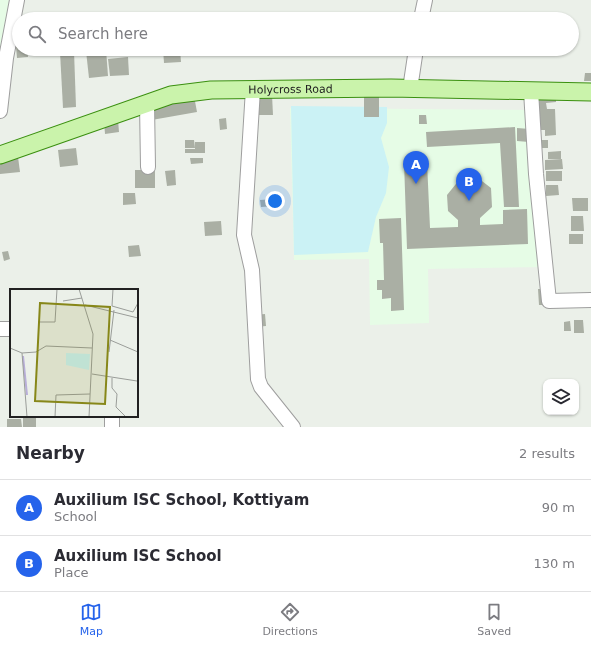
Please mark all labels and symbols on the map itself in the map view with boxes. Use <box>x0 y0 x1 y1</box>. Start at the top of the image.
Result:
street label: Holycross Road <box>248 82 333 96</box>
pin: A <box>403 151 429 184</box>
pin: B <box>456 168 482 201</box>
your location <box>265 191 285 211</box>
inset map <box>10 289 138 417</box>

